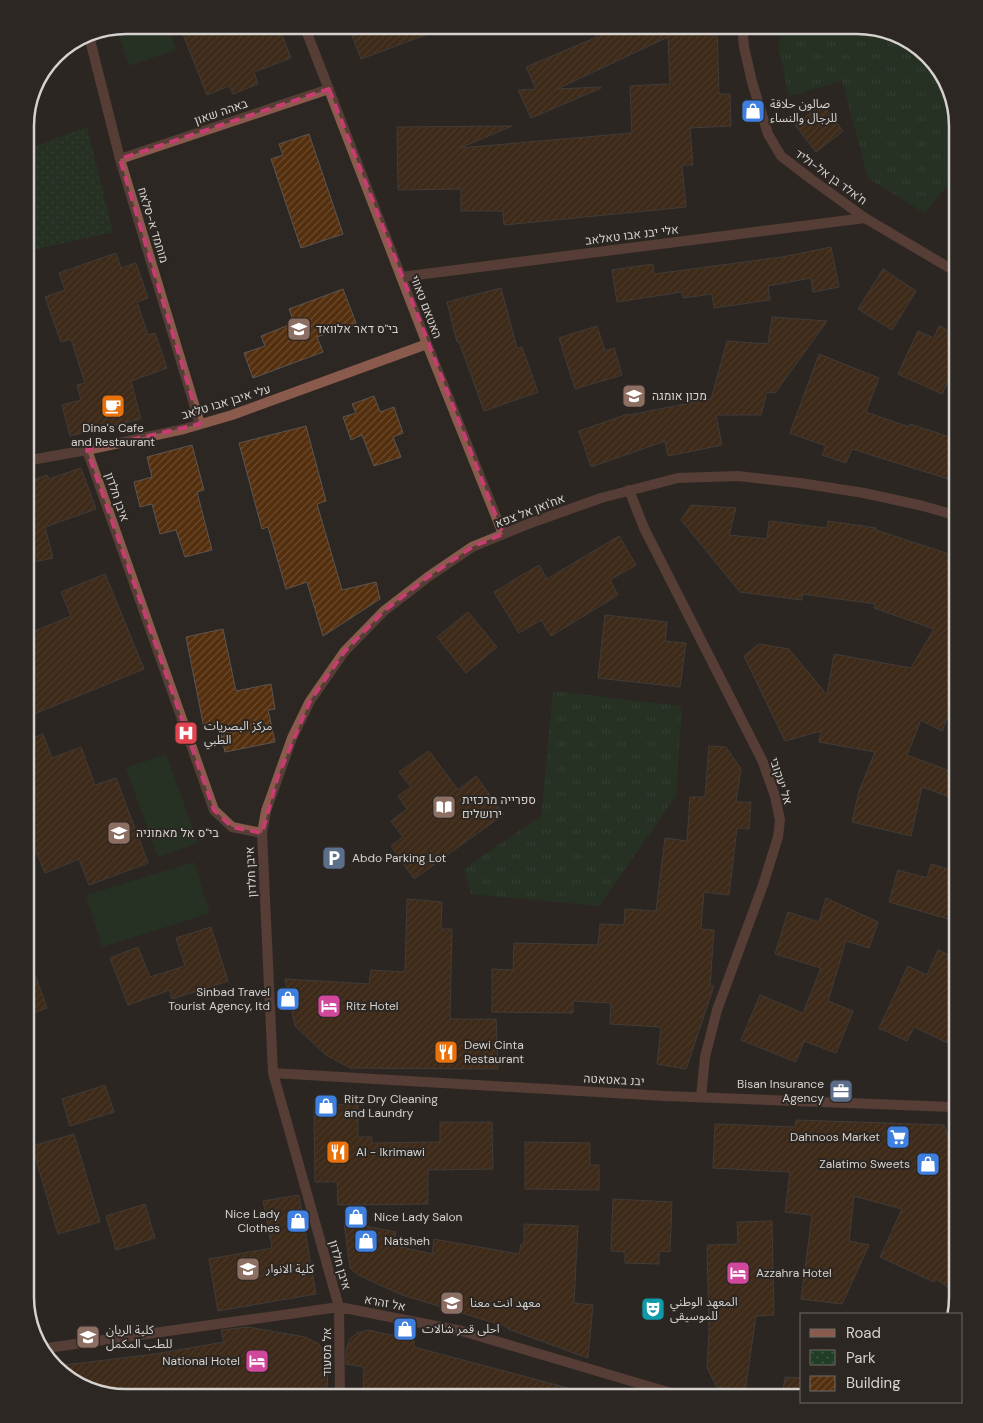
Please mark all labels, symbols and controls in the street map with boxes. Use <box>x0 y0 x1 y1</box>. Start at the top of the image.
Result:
street label: באהה שאון <box>192 95 250 129</box>
place label: صالون حلاقة للرجال والنساء <box>770 96 837 126</box>
shop icon: صالون حلاقة للرجال والنساء <box>740 98 766 124</box>
street label: ח'אלד בן אל-וליד <box>792 145 870 209</box>
street label: מוחמד א-סלאח <box>134 185 172 265</box>
street label: אלי יבנ אבו טאלאב <box>584 221 680 249</box>
street label: האטאם טאווי <box>407 273 445 341</box>
school or university icon: בי"ס דאר אלוואד <box>286 316 312 342</box>
place label: בי"ס דאר אלוואד <box>316 321 399 337</box>
street label: עלי איבן אבו טלאב <box>179 381 273 423</box>
school or university icon: מכון אומגה <box>621 383 647 409</box>
place label: מכון אומגה <box>652 388 707 404</box>
cafe icon: Dina's Cafe and Restaurant <box>100 393 126 419</box>
place label: Dina's Cafe and Restaurant <box>71 420 155 450</box>
street label: איבן חלדון <box>101 470 133 524</box>
street label: אח'ואן אל צפא <box>493 490 568 532</box>
place label: مركز البصريات الطبي <box>204 718 272 750</box>
hospital icon: مركز البصريات الطبي <box>173 720 199 746</box>
street label: אל יעקובי <box>766 755 796 807</box>
place label: ספרייה מרכזית ירושלים <box>462 792 536 822</box>
library icon: ספרייה מרכזית ירושלים <box>431 794 457 820</box>
school or university icon: בי"ס אל מאמוניה <box>106 820 132 846</box>
place label: בי"ס אל מאמוניה <box>136 825 219 841</box>
parking icon: Abdo Parking Lot <box>321 845 347 871</box>
street label: איבן חלדון <box>242 846 260 898</box>
place label: Abdo Parking Lot <box>352 850 447 866</box>
place label: Sinbad Travel Tourist Agency, ltd <box>168 984 270 1014</box>
shop icon: Sinbad Travel Tourist Agency, ltd <box>275 986 301 1012</box>
hotel icon: Ritz Hotel <box>316 993 342 1019</box>
place label: Ritz Hotel <box>346 998 398 1014</box>
place label: Dewi Cinta Restaurant <box>464 1037 524 1067</box>
restaurant icon: Dewi Cinta Restaurant <box>433 1039 459 1065</box>
street label: יבנ באטאטה <box>583 1070 645 1090</box>
place label: Bisan Insurance Agency <box>737 1076 824 1106</box>
office icon: Bisan Insurance Agency <box>828 1078 854 1104</box>
place label: Ritz Dry Cleaning and Laundry <box>344 1091 438 1121</box>
shop icon: Ritz Dry Cleaning and Laundry <box>313 1093 339 1119</box>
supermarket icon: Dahnoos Market <box>885 1124 911 1150</box>
place label: Dahnoos Market <box>790 1129 880 1145</box>
restaurant icon: Al - Ikrimawi <box>325 1139 351 1165</box>
place label: Al - Ikrimawi <box>356 1144 425 1160</box>
shop icon: Zalatimo Sweets <box>915 1151 941 1177</box>
place label: Zalatimo Sweets <box>819 1156 910 1172</box>
shop icon: Nice Lady Salon <box>343 1204 369 1230</box>
place label: Nice Lady Clothes <box>225 1206 280 1236</box>
shop icon: Nice Lady Clothes <box>285 1208 311 1234</box>
place label: Nice Lady Salon <box>374 1209 463 1225</box>
shop icon: Natsheh <box>353 1228 379 1254</box>
place label: Natsheh <box>384 1233 430 1249</box>
street label: איבן חלדון <box>325 1238 355 1292</box>
school or university icon: كلية الانوار <box>235 1256 261 1282</box>
hotel icon: Azzahra Hotel <box>725 1260 751 1286</box>
place label: كلية الانوار <box>265 1261 315 1277</box>
place label: Azzahra Hotel <box>756 1265 832 1281</box>
school or university icon: معهد انت معنا <box>439 1290 465 1316</box>
street label: אל זהרא <box>363 1291 407 1315</box>
place label: المعهد الوطني للموسيقى <box>670 1294 738 1324</box>
place label: معهد انت معنا <box>470 1295 541 1311</box>
theatre icon: المعهد الوطني للموسيقى <box>640 1296 666 1322</box>
legend <box>800 1313 963 1403</box>
shop icon: احلى قمر شالات <box>392 1316 418 1342</box>
place label: احلى قمر شالات <box>422 1321 500 1337</box>
place label: كلية الريان للطب المكمل <box>106 1322 172 1352</box>
text: Road <box>846 1323 881 1343</box>
school or university icon: كلية الريان للطب المكمل <box>75 1324 101 1350</box>
street label: אל מסעוד <box>319 1327 335 1377</box>
hotel icon: National Hotel <box>244 1348 270 1374</box>
text: Park <box>846 1348 876 1368</box>
place label: National Hotel <box>162 1353 240 1369</box>
text: Building <box>846 1373 901 1393</box>

